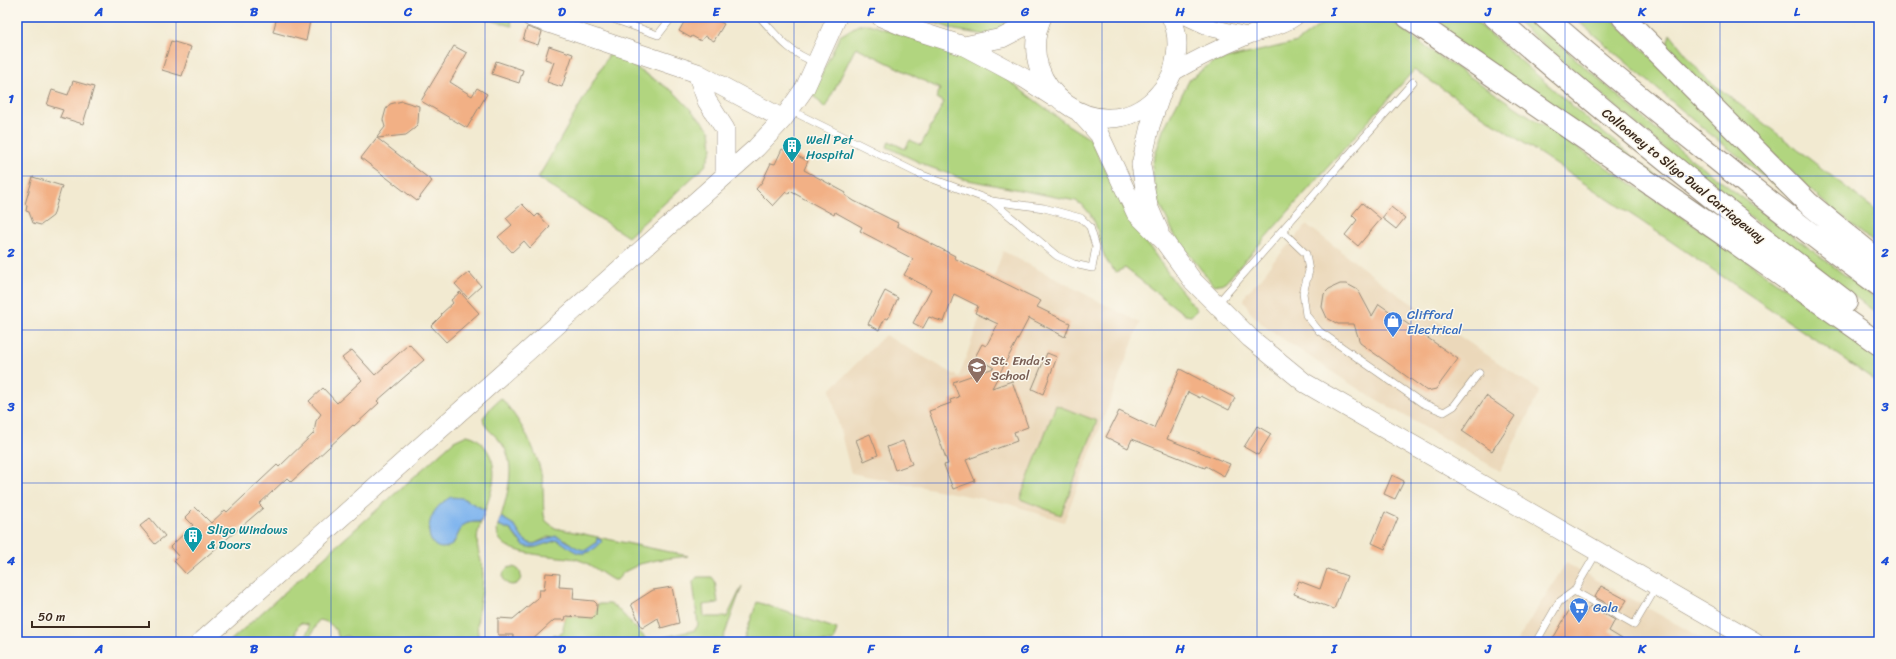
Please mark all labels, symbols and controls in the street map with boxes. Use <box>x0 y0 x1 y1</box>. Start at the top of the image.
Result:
text: A <box>94 0 103 23</box>
text: B <box>250 0 259 23</box>
text: C <box>403 0 413 23</box>
text: D <box>558 0 566 23</box>
text: E <box>712 0 721 23</box>
text: F <box>866 0 875 23</box>
text: G <box>1020 0 1030 23</box>
text: H <box>1174 0 1185 23</box>
text: I <box>1330 0 1338 23</box>
text: J <box>1484 0 1492 23</box>
text: K <box>1637 0 1647 23</box>
text: L <box>1794 0 1801 23</box>
text: 1 <box>8 87 14 110</box>
text: 1 <box>1882 87 1888 110</box>
street label: Collooney to Sligo Dual Carriageway <box>1597 102 1771 249</box>
place label: Well Pet Hospital <box>806 128 854 166</box>
building icon: Well Pet Hospital <box>781 135 803 163</box>
text: 2 <box>6 241 15 264</box>
text: 2 <box>1880 241 1889 264</box>
place label: Clifford Electrical <box>1407 303 1462 341</box>
shop icon: Clifford Electrical <box>1382 310 1404 338</box>
place label: St. Enda's School <box>991 349 1052 387</box>
school or university icon: St. Enda's School <box>966 356 988 384</box>
text: 3 <box>6 395 15 418</box>
text: 3 <box>1880 395 1889 418</box>
place label: Sligo Windows & Doors <box>207 518 288 556</box>
building icon: Sligo Windows & Doors <box>182 525 204 553</box>
text: 4 <box>6 549 16 572</box>
text: 4 <box>1880 549 1890 572</box>
supermarket icon: Gala <box>1568 596 1590 624</box>
place label: Gala <box>1593 596 1618 619</box>
scale bar <box>32 603 149 629</box>
text: 50 m <box>38 606 65 628</box>
text: A <box>94 637 103 659</box>
text: B <box>250 637 259 659</box>
text: C <box>403 637 413 659</box>
text: D <box>558 637 566 659</box>
text: E <box>712 637 721 659</box>
text: F <box>866 637 875 659</box>
text: G <box>1020 637 1030 659</box>
text: H <box>1174 637 1185 659</box>
text: I <box>1330 637 1338 659</box>
text: J <box>1484 637 1492 659</box>
text: K <box>1637 637 1647 659</box>
text: L <box>1794 637 1801 659</box>

